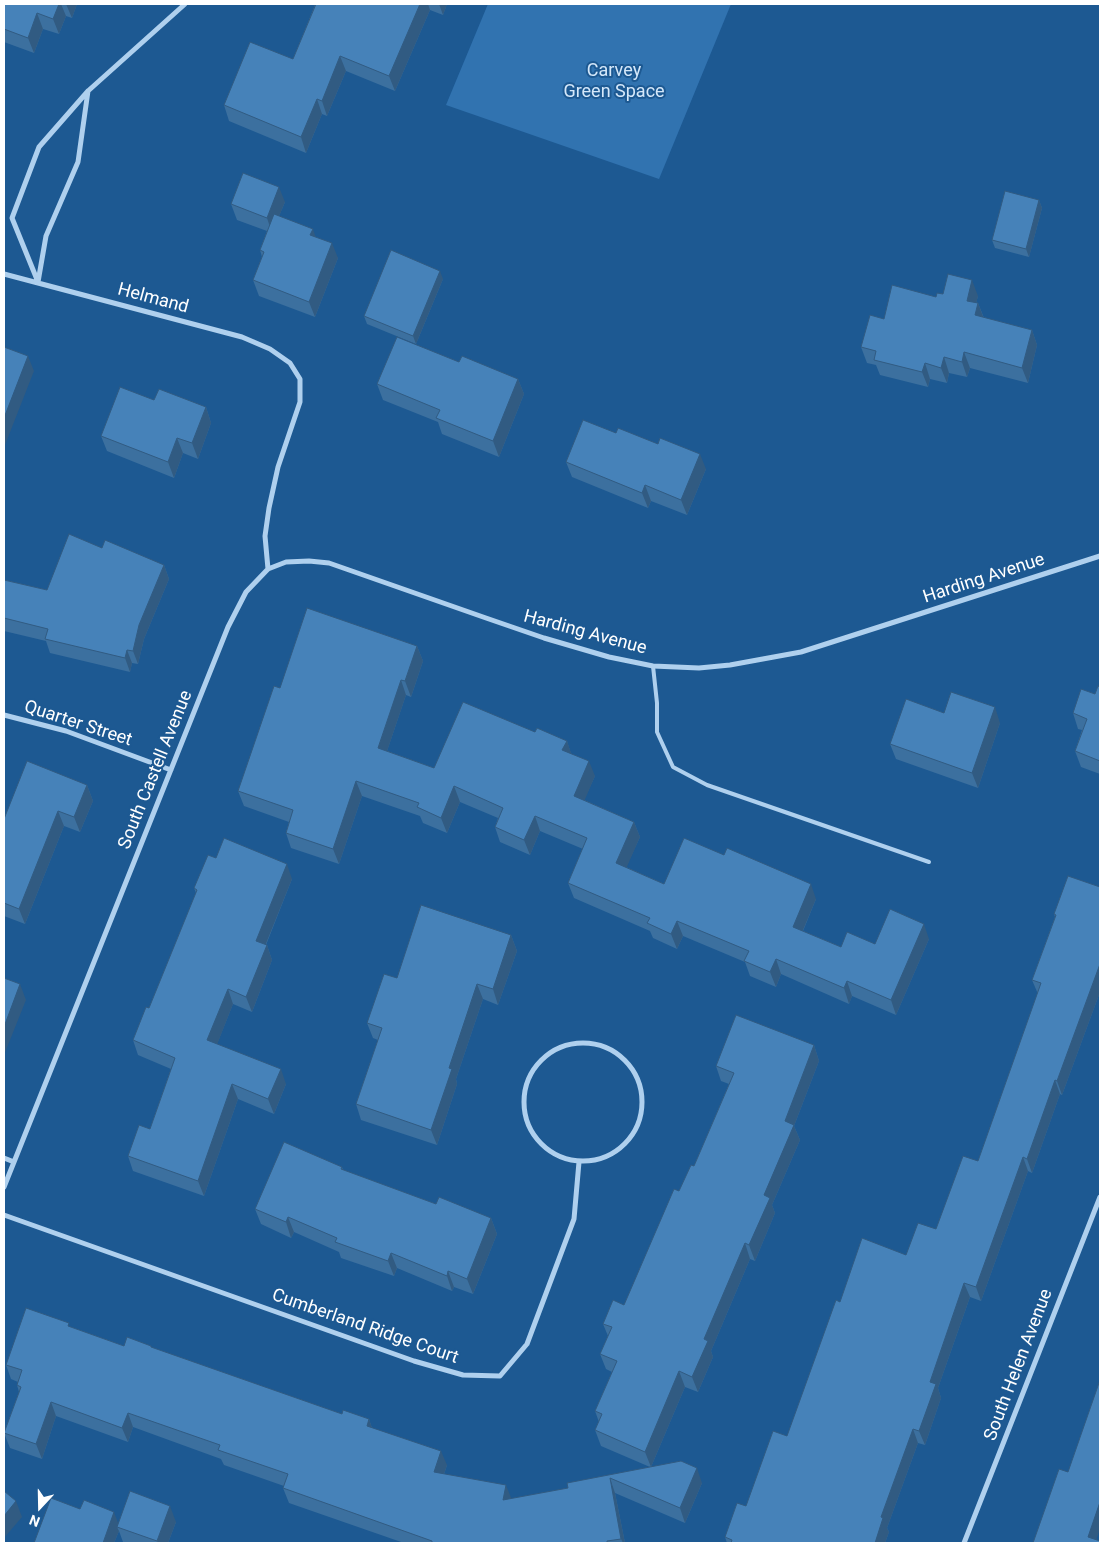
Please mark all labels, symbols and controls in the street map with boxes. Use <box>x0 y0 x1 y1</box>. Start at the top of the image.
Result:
park label: Carvey Green Space <box>563 60 665 102</box>
street label: Helmand <box>115 279 191 319</box>
street label: Harding Avenue <box>921 549 1047 609</box>
street label: Harding Avenue <box>521 606 649 660</box>
street label: South Castell Avenue <box>114 687 198 853</box>
street label: Quarter Street <box>21 696 135 752</box>
street label: Cumberland Ridge Court <box>269 1285 461 1369</box>
street label: South Helen Avenue <box>980 1286 1058 1444</box>
north arrow <box>15 1482 65 1532</box>
text: N <box>27 1512 42 1530</box>

